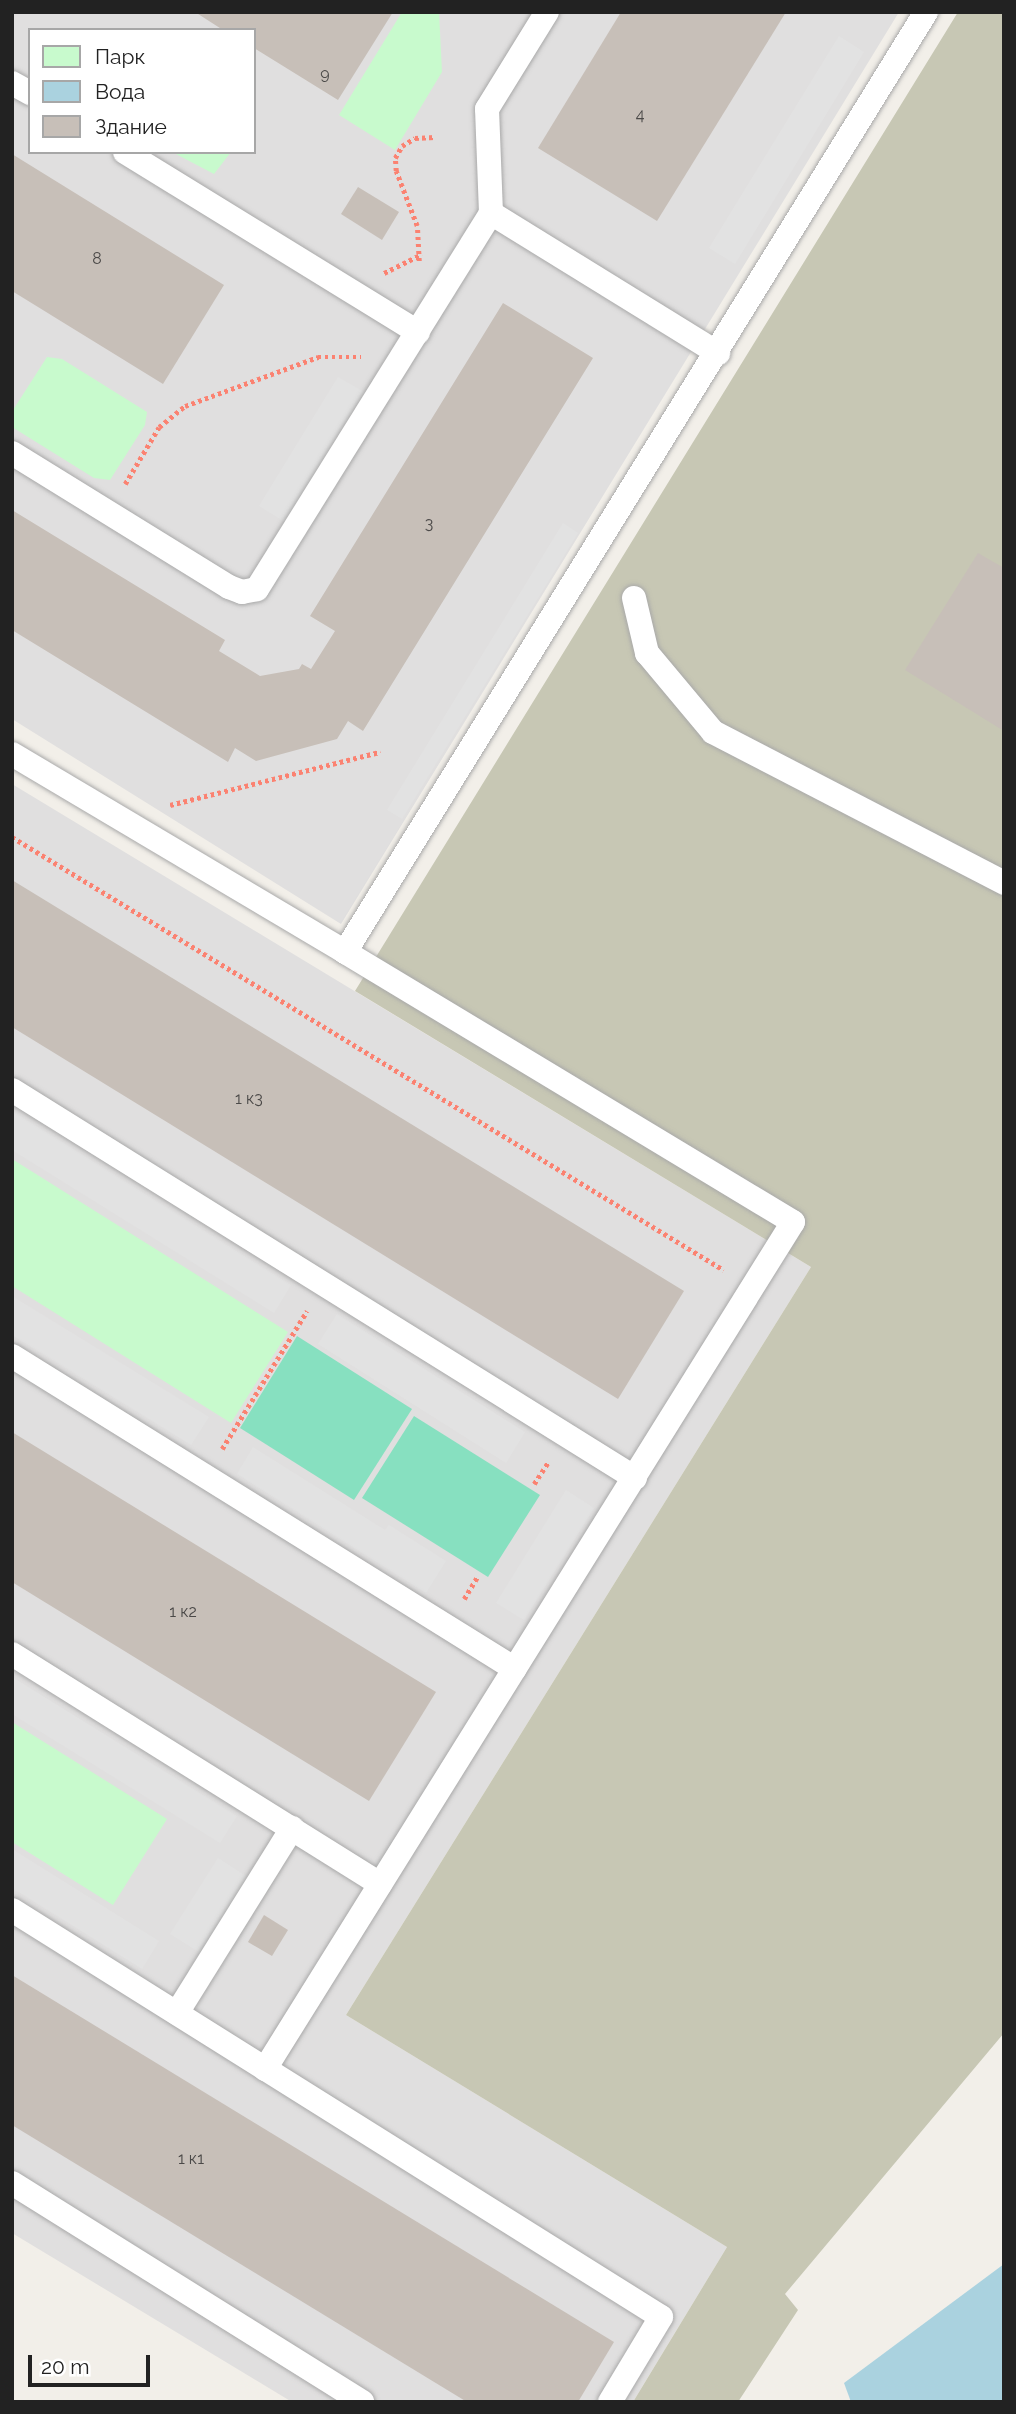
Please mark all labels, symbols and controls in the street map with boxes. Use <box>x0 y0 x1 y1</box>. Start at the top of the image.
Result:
legend <box>28 28 256 154</box>
text: Парк <box>95 44 145 69</box>
house number: 9 <box>320 64 330 84</box>
text: Вода <box>95 79 145 104</box>
house number: 4 <box>636 105 644 125</box>
text: Здание <box>95 114 167 139</box>
house number: 8 <box>92 249 102 269</box>
house number: 3 <box>425 514 433 534</box>
house number: 1 к3 <box>235 1089 263 1109</box>
house number: 1 к2 <box>169 1602 197 1622</box>
house number: 1 к1 <box>178 2149 204 2169</box>
scale bar <box>32 2340 154 2384</box>
text: 20 m <box>41 2354 89 2379</box>

